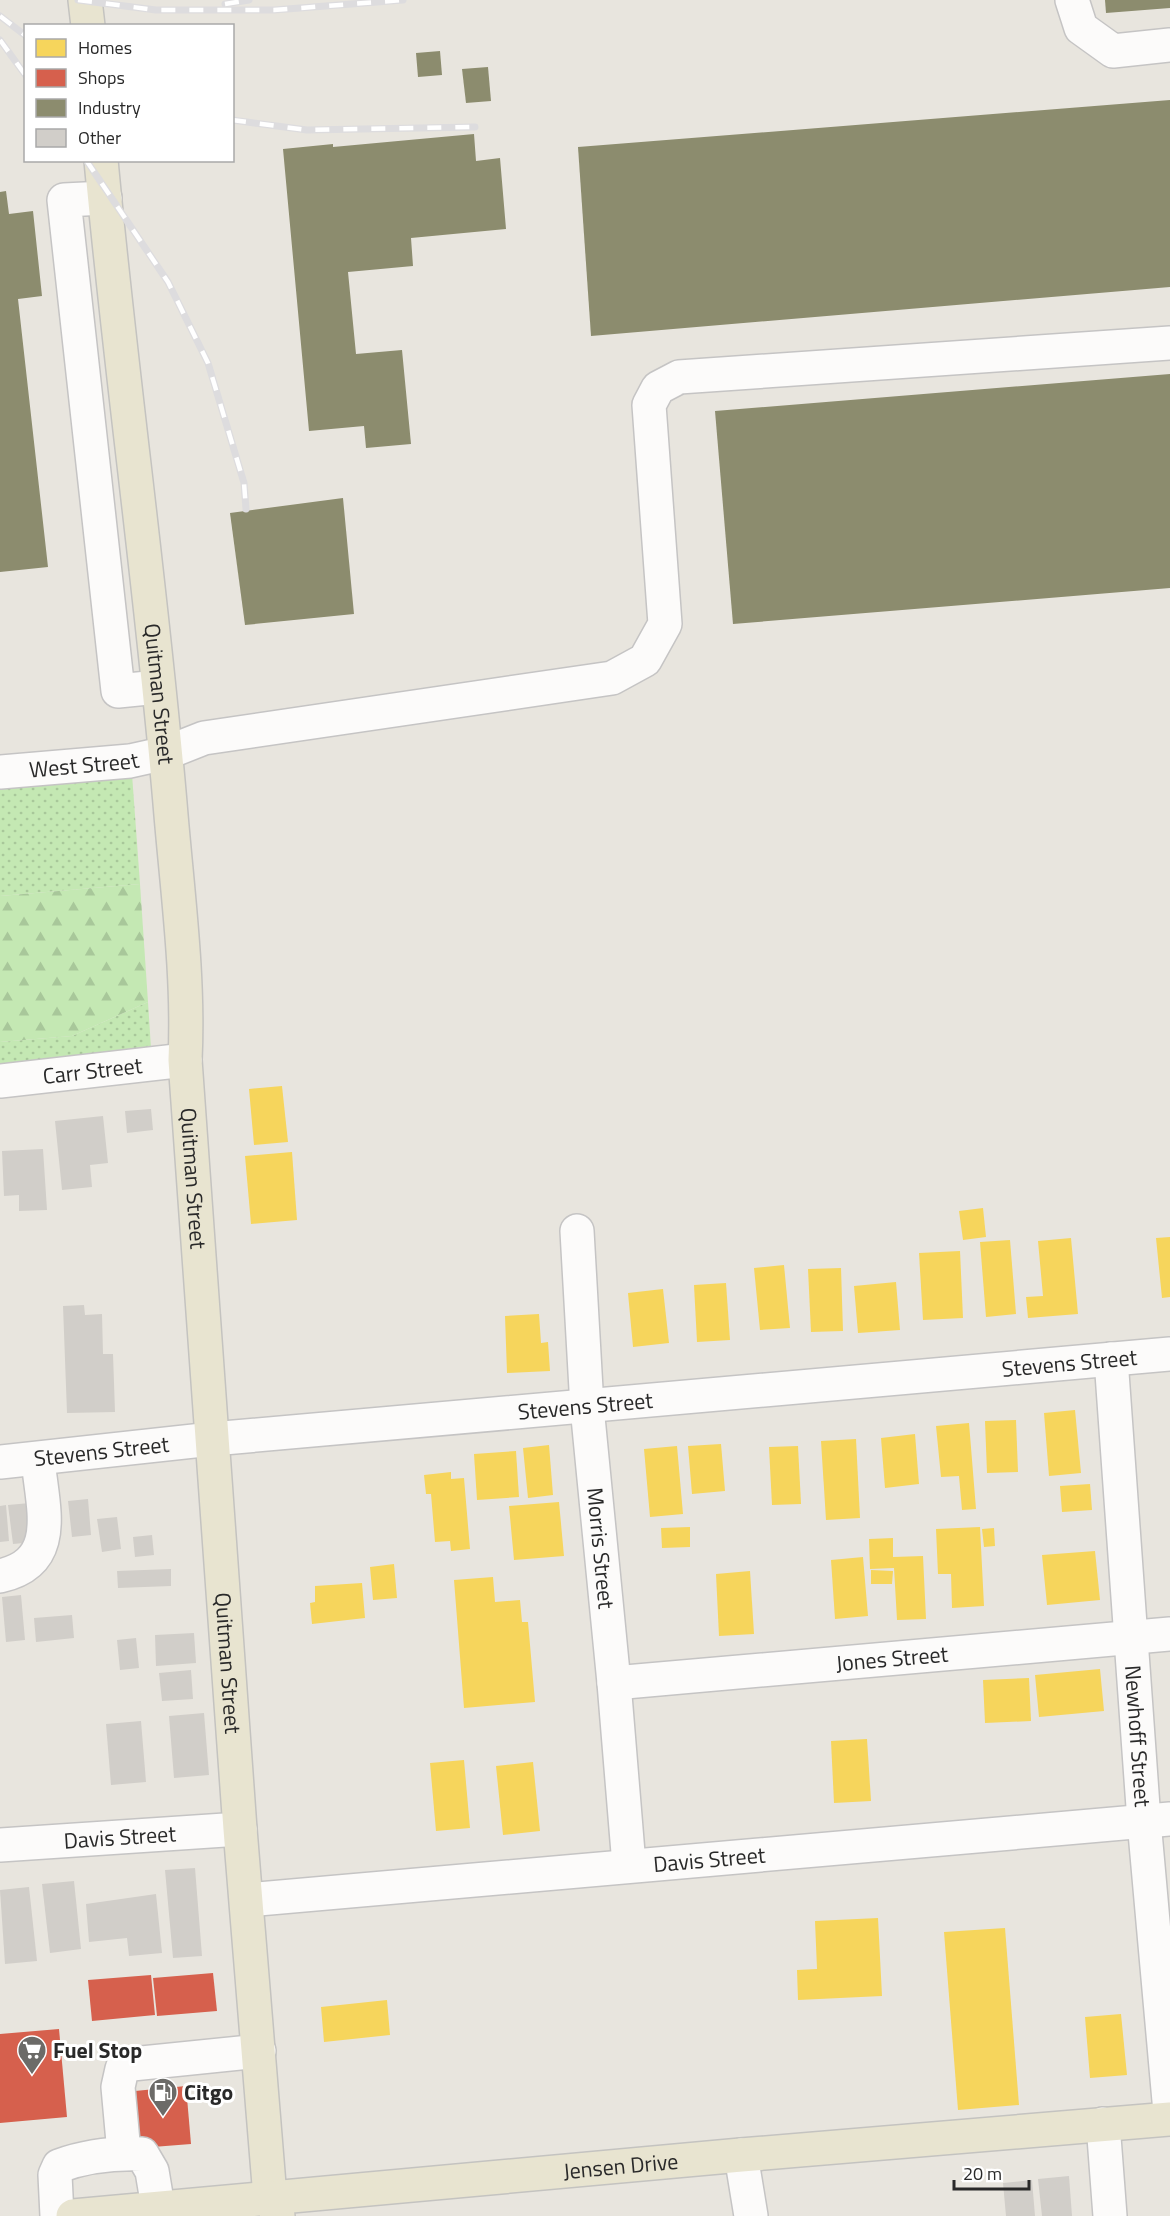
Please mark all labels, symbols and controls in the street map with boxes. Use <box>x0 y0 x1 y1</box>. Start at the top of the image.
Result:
legend <box>24 24 234 162</box>
text: Homes <box>78 34 132 61</box>
text: Shops <box>78 64 125 91</box>
text: Industry <box>78 94 141 121</box>
text: Other <box>78 124 121 151</box>
street label: Quitman Street <box>135 622 184 766</box>
street label: West Street <box>28 743 142 786</box>
street label: Carr Street <box>41 1048 144 1093</box>
street label: Quitman Street <box>171 1106 215 1250</box>
street label: Stevens Street <box>1000 1340 1139 1386</box>
street label: Stevens Street <box>516 1383 655 1429</box>
street label: Stevens Street <box>32 1427 171 1475</box>
street label: Morris Street <box>578 1486 624 1611</box>
street label: Quitman Street <box>206 1591 250 1735</box>
street label: Jones Street <box>834 1637 950 1680</box>
street label: Newhoff Street <box>1116 1664 1160 1808</box>
street label: Davis Street <box>63 1816 177 1858</box>
street label: Davis Street <box>652 1838 767 1881</box>
place label: Fuel Stop <box>53 2033 142 2067</box>
supermarket icon: Fuel Stop <box>16 2034 48 2076</box>
place label: Citgo <box>184 2075 233 2109</box>
fuel station icon: Citgo <box>147 2076 179 2118</box>
street label: Jensen Drive <box>562 2144 680 2188</box>
scale bar <box>954 2153 1029 2191</box>
text: 20 m <box>963 2160 1002 2187</box>

